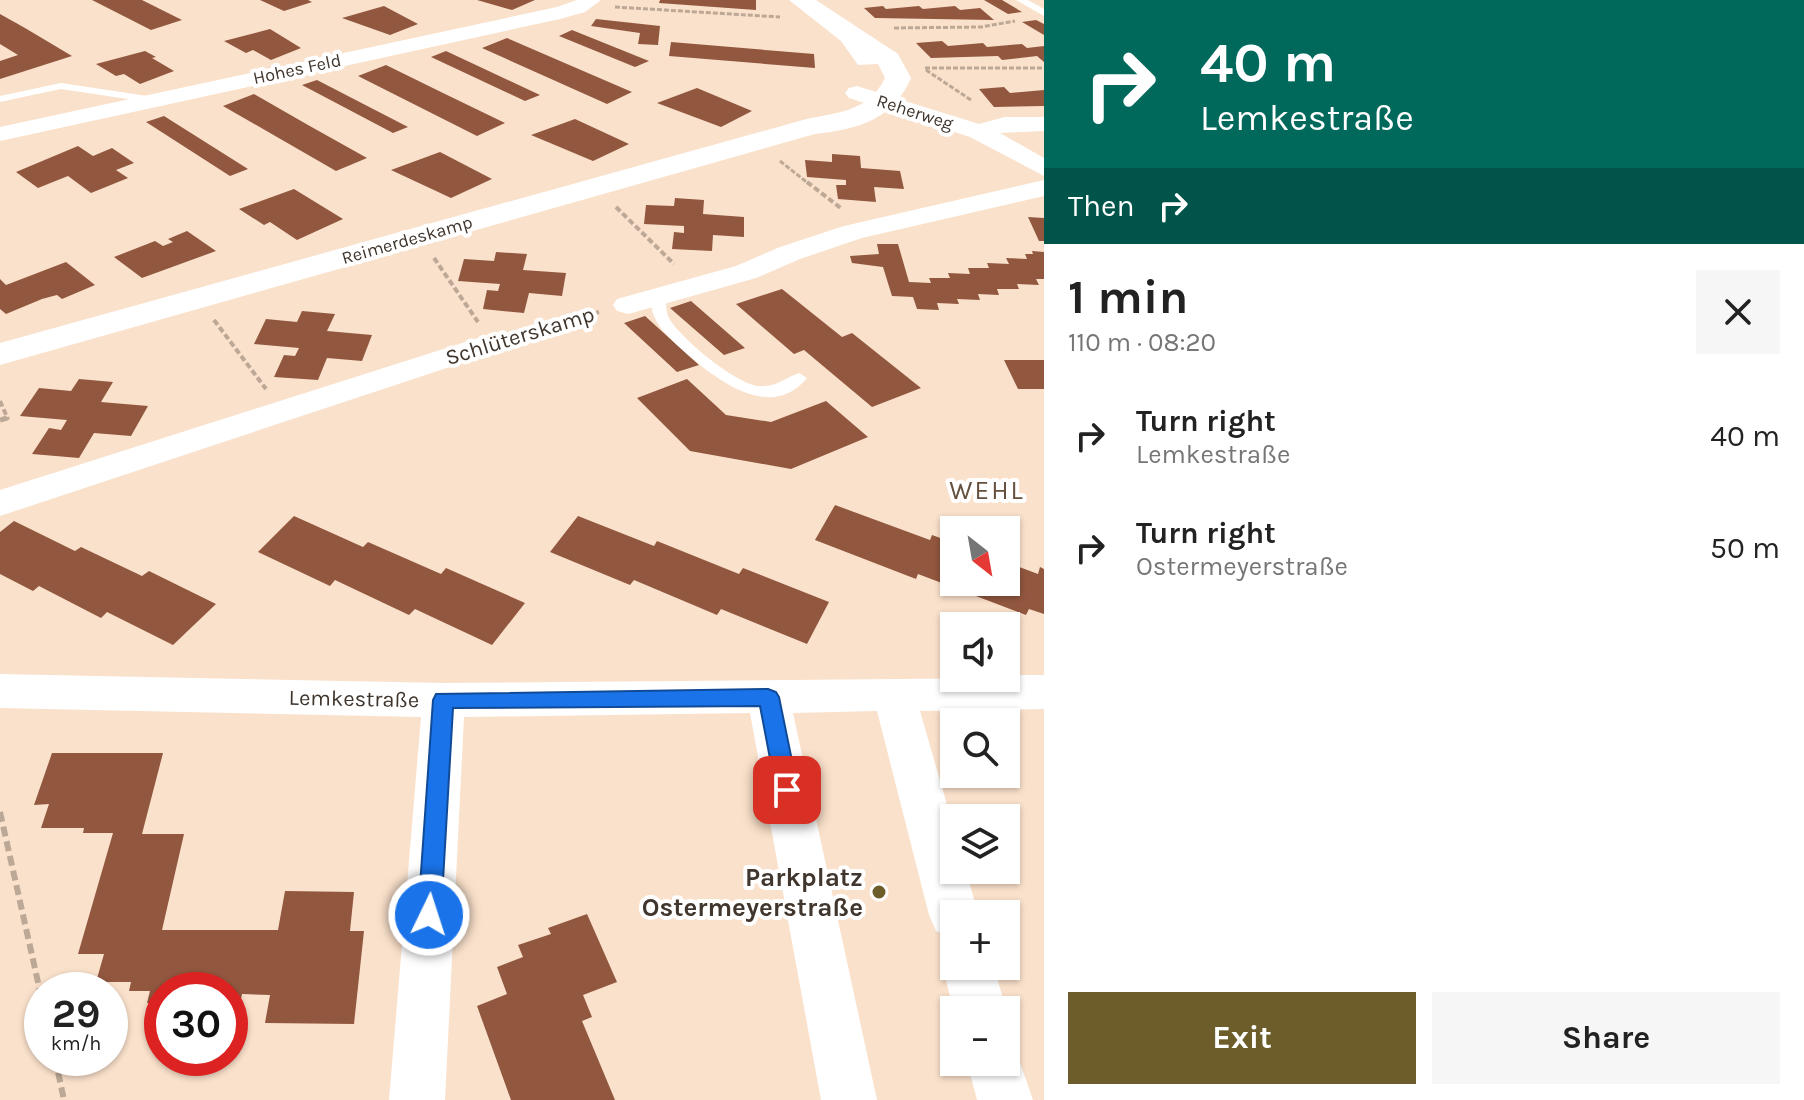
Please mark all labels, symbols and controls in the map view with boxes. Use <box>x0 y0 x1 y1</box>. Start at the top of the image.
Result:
text: 40 m <box>1200 30 1336 95</box>
icon: right <box>1068 32 1172 136</box>
street label: Hohes Feld <box>251 49 343 89</box>
street label: Reherweg <box>874 89 956 135</box>
text: Lemkestraße <box>1200 97 1414 139</box>
icon: right <box>1151 184 1195 228</box>
text: Then <box>1068 188 1135 224</box>
street label: Reimerdeskamp <box>339 211 475 269</box>
text: 1 min <box>1068 269 1188 325</box>
button: close <box>1696 270 1780 354</box>
street label: Schlüterskamp <box>442 301 598 371</box>
text: 110 m · 08:20 <box>1068 327 1216 358</box>
text: Turn right <box>1136 403 1276 439</box>
icon: right <box>1068 414 1112 458</box>
text: 40 m <box>1710 418 1780 454</box>
text: Lemkestraße <box>1136 439 1290 470</box>
district label: WEHL <box>949 475 1025 506</box>
text: Turn right <box>1136 515 1276 551</box>
north arrow <box>940 516 1020 596</box>
map controls <box>940 516 1020 1076</box>
icon: right <box>1068 526 1112 570</box>
text: 50 m <box>1710 530 1780 566</box>
text: Ostermeyerstraße <box>1136 551 1348 582</box>
button: sound <box>940 612 1020 692</box>
street label: Lemkestraße <box>289 685 419 713</box>
button: search <box>940 708 1020 788</box>
pin <box>753 756 821 824</box>
icon: arrive <box>765 768 809 812</box>
button: layers <box>940 804 1020 884</box>
place label: Parkplatz Ostermeyerstraße <box>642 862 863 923</box>
position arrow <box>387 873 471 957</box>
marker: Parkplatz Ostermeyerstraße <box>870 883 888 901</box>
button: + <box>940 900 1020 980</box>
speed limit sign: 30 <box>144 972 248 1076</box>
text: 29 <box>52 990 100 1037</box>
button: Exit <box>1068 992 1416 1084</box>
button: Share <box>1432 992 1780 1084</box>
button: − <box>940 996 1020 1076</box>
text: km/h <box>51 1032 101 1055</box>

